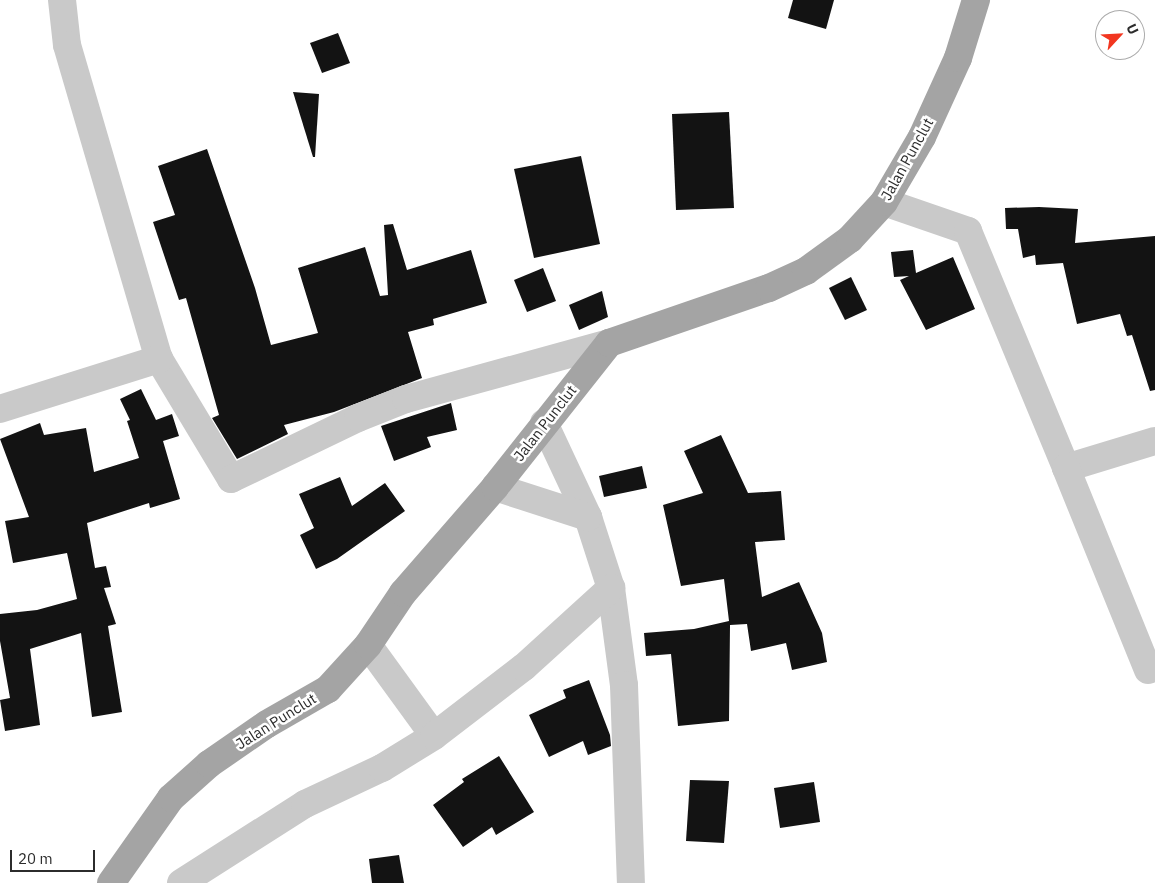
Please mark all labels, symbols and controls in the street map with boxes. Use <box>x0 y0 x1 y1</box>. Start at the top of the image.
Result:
north arrow <box>1095 10 1145 60</box>
text: U <box>1122 21 1143 37</box>
street label: Jalan Punclut <box>877 115 937 203</box>
street label: Jalan Punclut <box>510 381 580 465</box>
street label: Jalan Punclut <box>232 689 320 753</box>
scale bar <box>12 840 98 872</box>
text: 20 m <box>18 849 53 868</box>

